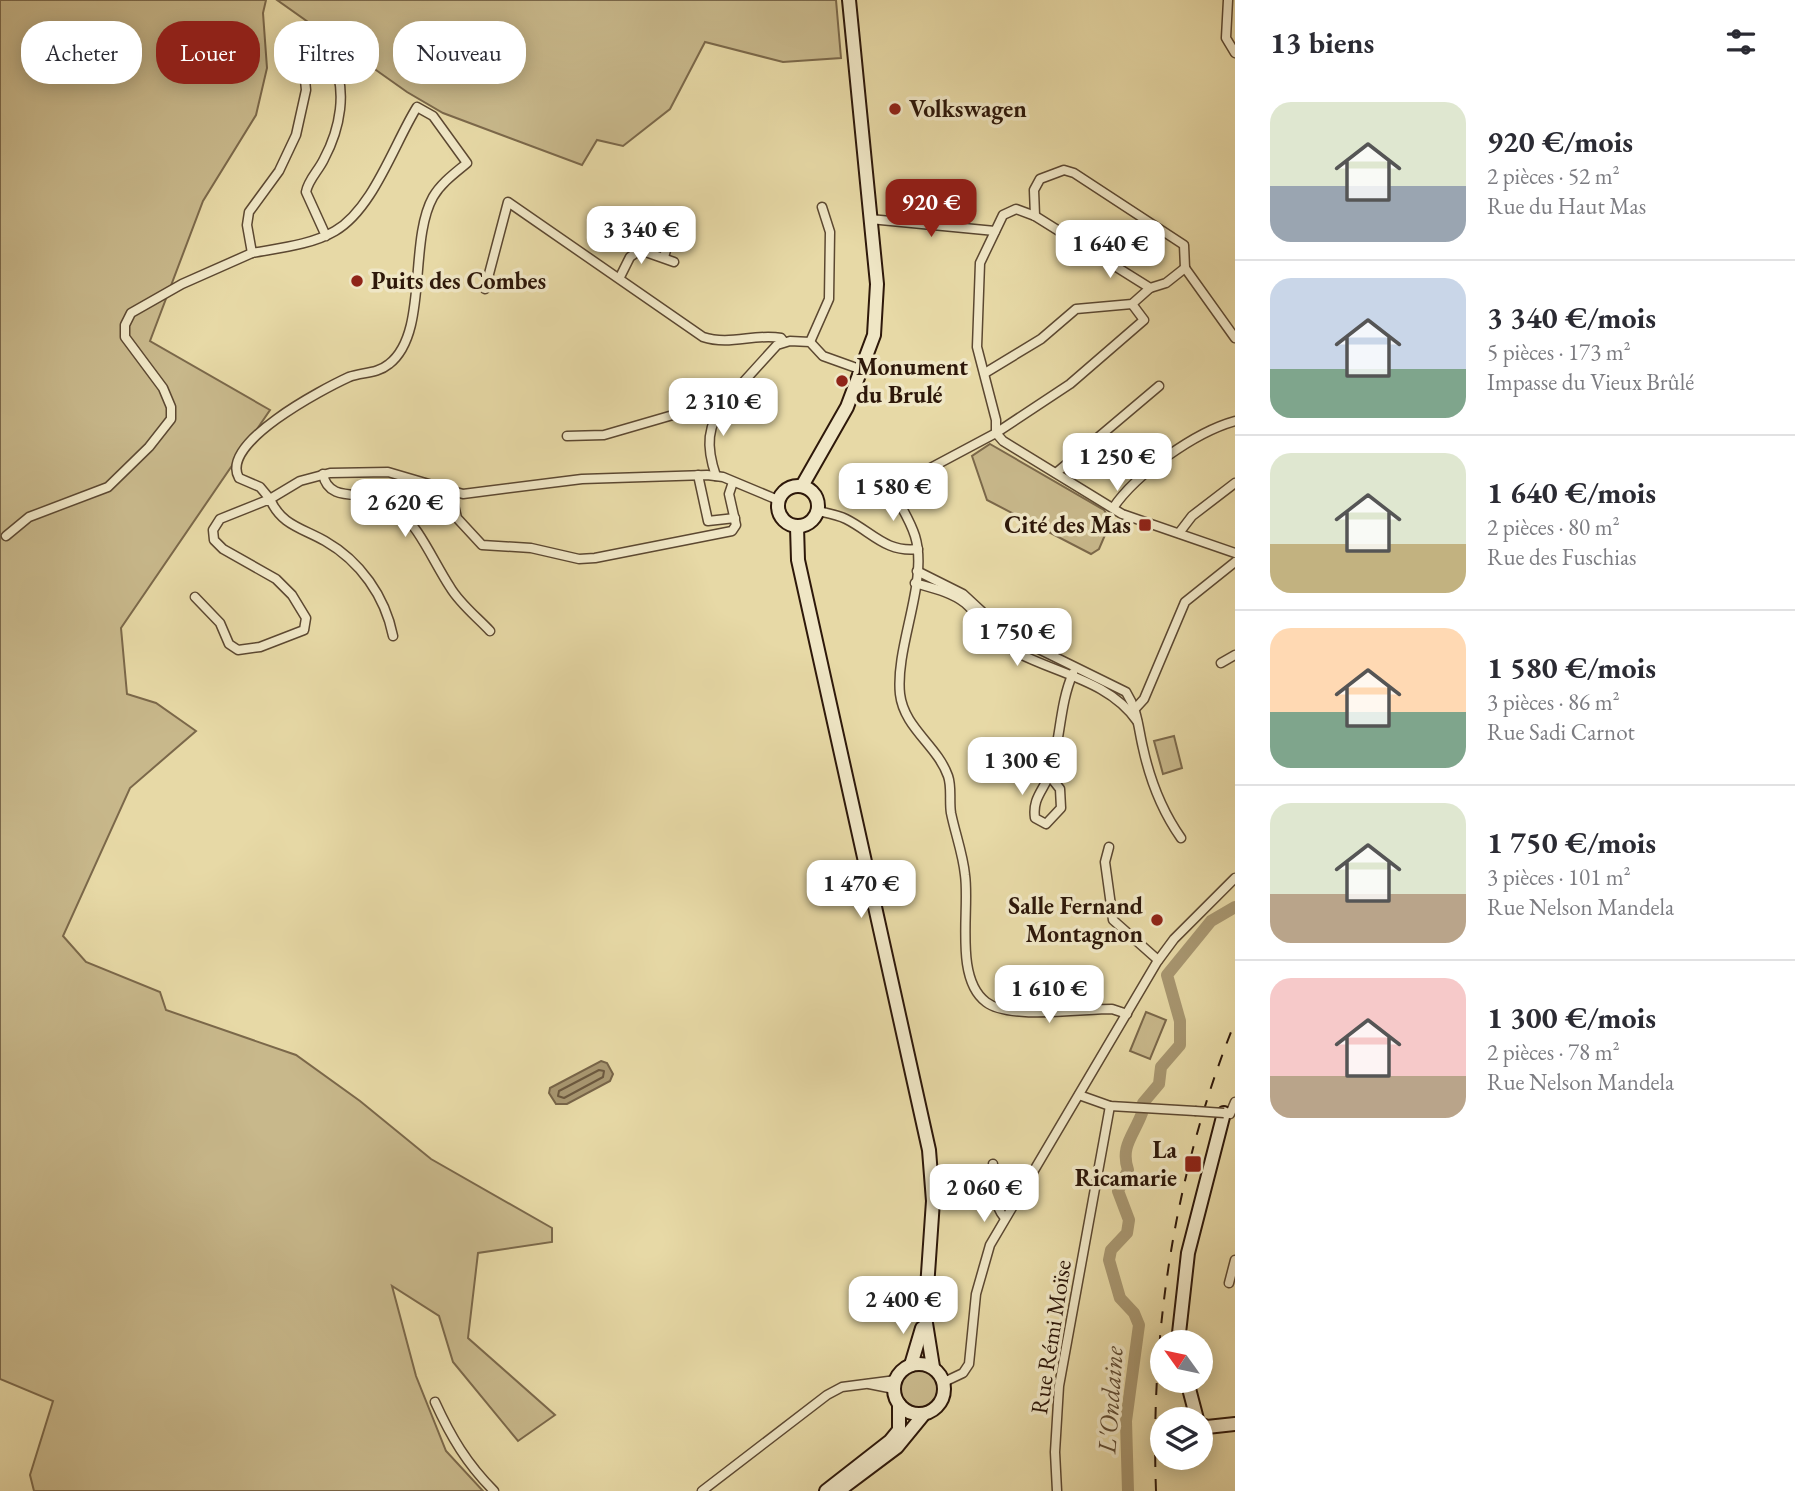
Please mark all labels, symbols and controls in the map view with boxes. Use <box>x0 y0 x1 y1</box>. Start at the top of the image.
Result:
chip: Acheter <box>21 21 142 84</box>
chip: Louer <box>156 21 260 84</box>
chip: Filtres <box>274 21 379 84</box>
chip: Nouveau <box>393 21 526 84</box>
text: 13 biens <box>1270 23 1374 62</box>
icon: filters <box>1722 23 1760 61</box>
place label: Volkswagen <box>909 93 1027 125</box>
marker: Volkswagen <box>887 101 903 117</box>
text: 920 €/mois <box>1487 122 1633 161</box>
icon: home <box>1326 130 1410 214</box>
text: 2 pièces · 52 m² <box>1487 161 1620 191</box>
pin: 920 € <box>882 180 980 239</box>
text: 920 € <box>902 187 960 217</box>
text: Rue du Haut Mas <box>1487 191 1646 221</box>
pin: 3 340 € <box>576 206 706 266</box>
text: 3 340 € <box>603 214 679 244</box>
pin: 1 640 € <box>1045 220 1175 280</box>
text: 1 640 € <box>1072 228 1148 258</box>
place label: Puits des Combes <box>371 265 546 296</box>
marker: Puits des Combes <box>349 273 365 289</box>
text: 3 340 €/mois <box>1487 298 1656 337</box>
icon: home <box>1326 306 1410 390</box>
text: 5 pièces · 173 m² <box>1487 337 1631 367</box>
place label: Monument du Brulé <box>856 351 968 410</box>
text: Impasse du Vieux Brûlé <box>1487 367 1694 397</box>
marker: Monument du Brulé <box>834 373 850 389</box>
pin: 2 310 € <box>658 378 788 438</box>
text: 2 310 € <box>685 386 761 416</box>
pin: 1 250 € <box>1052 434 1182 493</box>
text: 1 250 € <box>1079 441 1155 471</box>
pin: 1 580 € <box>828 463 958 523</box>
text: 1 580 € <box>855 471 931 501</box>
text: 1 640 €/mois <box>1487 473 1656 512</box>
pin: 2 620 € <box>340 480 470 539</box>
icon: home <box>1326 481 1410 565</box>
text: 2 620 € <box>367 487 443 517</box>
place label: Cité des Mas <box>1004 509 1131 540</box>
text: 2 pièces · 80 m² <box>1487 512 1620 542</box>
marker: Cité des Mas <box>1137 517 1153 533</box>
text: Rue des Fuschias <box>1487 542 1637 572</box>
pin: 1 750 € <box>952 608 1082 668</box>
text: 1 750 € <box>979 616 1055 646</box>
text: 1 580 €/mois <box>1487 648 1656 687</box>
icon: home <box>1326 656 1410 740</box>
text: 3 pièces · 86 m² <box>1487 687 1620 717</box>
text: Rue Sadi Carnot <box>1487 717 1635 747</box>
pin: 1 300 € <box>957 738 1087 797</box>
text: 1 300 € <box>984 745 1060 775</box>
text: 1 750 €/mois <box>1487 823 1656 862</box>
icon: home <box>1326 831 1410 915</box>
pin: 1 470 € <box>796 860 926 920</box>
text: 3 pièces · 101 m² <box>1487 862 1631 892</box>
text: 1 470 € <box>823 868 899 898</box>
place label: Salle Fernand Montagnon <box>1008 890 1144 950</box>
text: Rue Nelson Mandela <box>1487 892 1674 922</box>
marker: Salle Fernand Montagnon <box>1149 912 1165 928</box>
pin: 1 610 € <box>984 965 1114 1025</box>
text: 1 610 € <box>1011 973 1087 1003</box>
text: 1 300 €/mois <box>1487 998 1656 1037</box>
icon: home <box>1326 1006 1410 1090</box>
text: 2 pièces · 78 m² <box>1487 1037 1620 1067</box>
text: Rue Nelson Mandela <box>1487 1067 1674 1097</box>
place label: La Ricamarie <box>1075 1134 1177 1193</box>
marker: La Ricamarie <box>1183 1154 1203 1174</box>
pin: 2 060 € <box>919 1164 1049 1224</box>
text: 2 060 € <box>946 1172 1022 1202</box>
street label: Rue Rémi Moïse <box>1023 1258 1078 1416</box>
pin: 2 400 € <box>838 1276 968 1336</box>
text: 2 400 € <box>865 1284 941 1314</box>
north arrow <box>1150 1330 1213 1393</box>
map controls <box>1150 1330 1213 1470</box>
water label: L'Ondaine <box>1089 1344 1131 1456</box>
button: layers <box>1150 1407 1213 1470</box>

